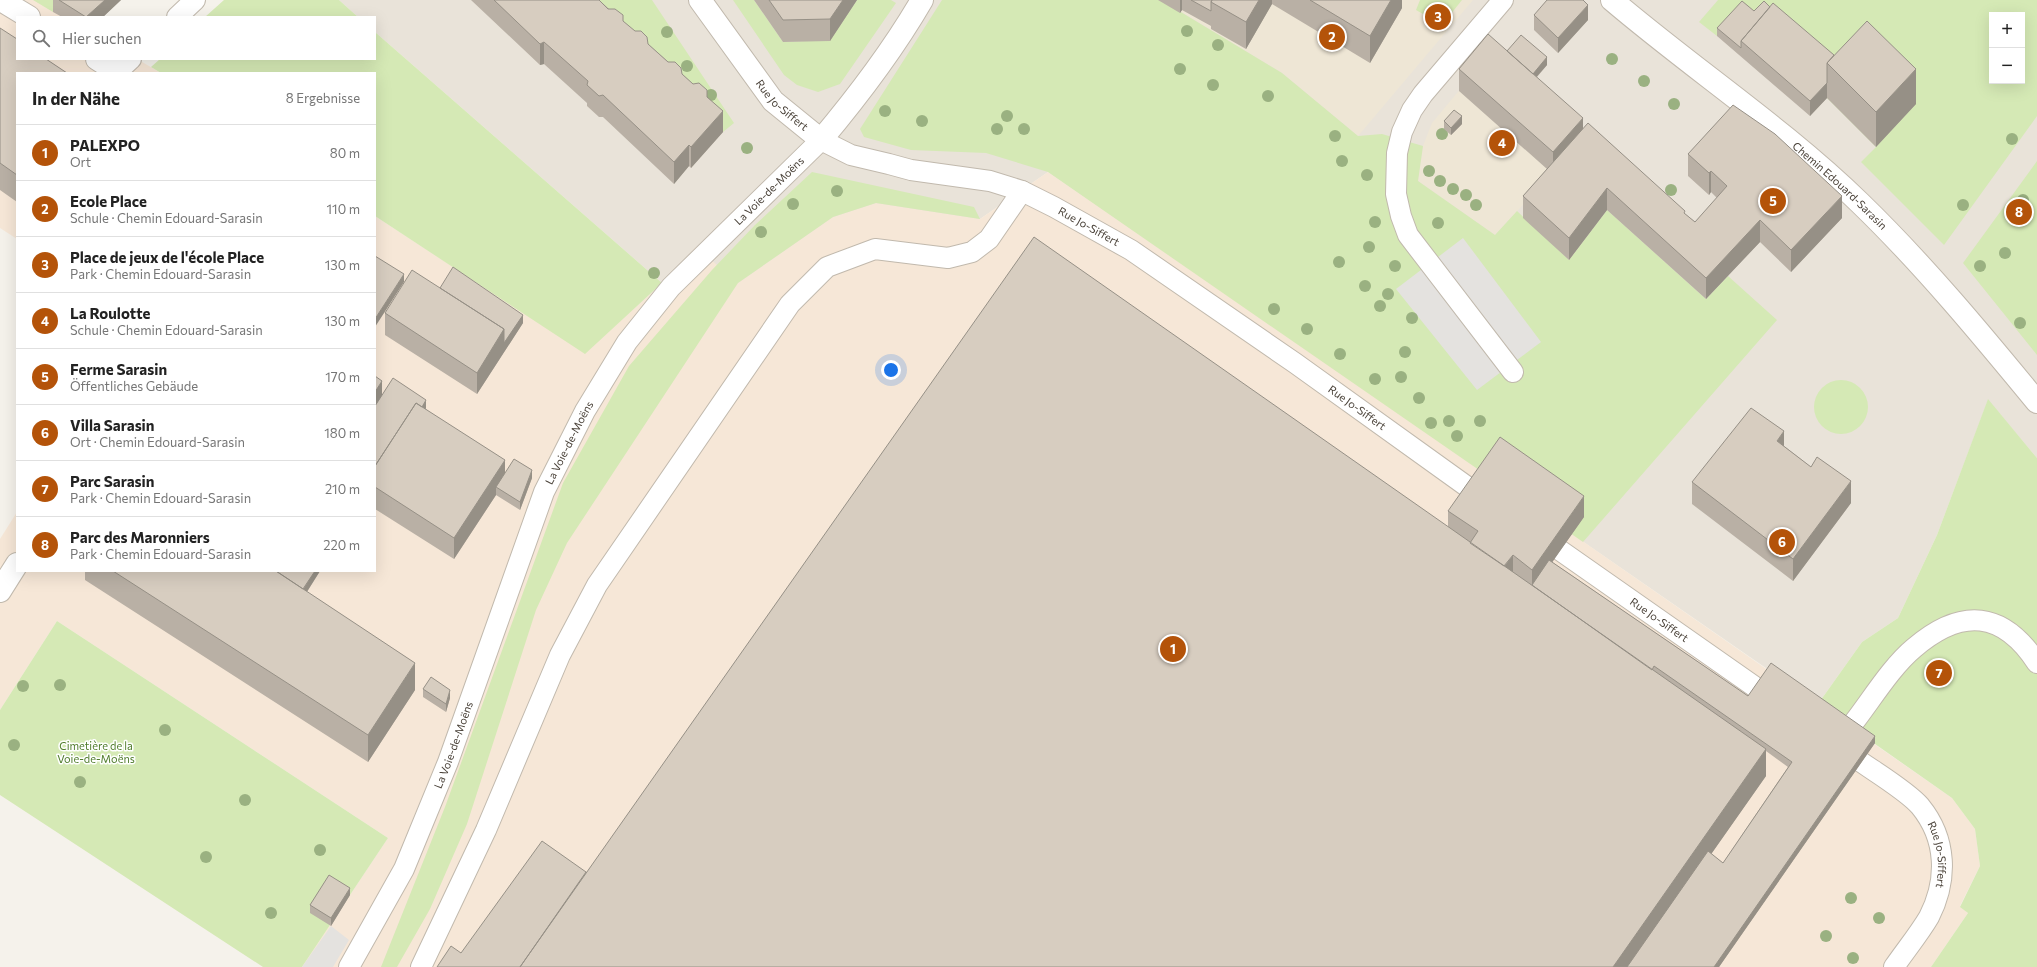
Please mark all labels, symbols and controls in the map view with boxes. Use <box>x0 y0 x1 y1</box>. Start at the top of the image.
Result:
pin: 3 <box>1425 2 1451 32</box>
map controls <box>1989 12 2025 84</box>
button: + <box>1989 12 2025 48</box>
search box <box>16 16 376 60</box>
pin: 2 <box>1319 22 1345 52</box>
icon: search <box>30 27 52 49</box>
text: Hier suchen <box>62 29 142 47</box>
button: − <box>1989 48 2025 84</box>
street label: Rue Jo-Siffert <box>754 77 811 133</box>
text: In der Nähe <box>32 88 120 109</box>
text: 8 Ergebnisse <box>286 90 360 106</box>
pin: 4 <box>1489 128 1515 158</box>
text: PALEXPO <box>70 136 140 154</box>
street label: Chemin Edouard-Sarasin <box>1790 139 1890 232</box>
text: 1 <box>42 145 48 161</box>
text: 80 m <box>330 145 360 161</box>
text: Ort <box>70 154 91 170</box>
street label: La Voie-de-Moëns <box>731 154 806 227</box>
pin: 5 <box>1760 186 1786 216</box>
text: Ecole Place <box>70 192 147 210</box>
pin: 8 <box>2006 197 2032 227</box>
text: 2 <box>41 201 49 217</box>
text: 110 m <box>327 201 360 217</box>
street label: Rue Jo-Siffert <box>1056 204 1122 249</box>
text: Schule · Chemin Edouard-Sarasin <box>70 210 263 226</box>
text: Place de jeux de l'école Place <box>70 248 264 266</box>
text: 3 <box>41 257 49 273</box>
text: 130 m <box>325 257 360 273</box>
text: Park · Chemin Edouard-Sarasin <box>70 266 251 282</box>
text: La Roulotte <box>70 304 150 322</box>
text: 4 <box>41 313 49 329</box>
text: 130 m <box>325 313 360 329</box>
text: Schule · Chemin Edouard-Sarasin <box>70 322 263 338</box>
text: Ferme Sarasin <box>70 360 167 378</box>
your location <box>881 360 901 380</box>
text: 5 <box>41 369 49 385</box>
text: 170 m <box>325 369 360 385</box>
text: Öffentliches Gebäude <box>70 378 198 394</box>
street label: Rue Jo-Siffert <box>1326 382 1389 433</box>
street label: La Voie-de-Moëns <box>542 398 596 486</box>
text: Villa Sarasin <box>70 416 154 434</box>
text: 6 <box>41 425 49 441</box>
text: 180 m <box>324 425 360 441</box>
text: Ort · Chemin Edouard-Sarasin <box>70 434 245 450</box>
text: Parc Sarasin <box>70 472 154 490</box>
text: 7 <box>41 481 49 497</box>
text: 210 m <box>325 481 360 497</box>
text: Park · Chemin Edouard-Sarasin <box>70 490 251 506</box>
pin: 6 <box>1769 527 1795 557</box>
text: Parc des Maronniers <box>70 528 210 546</box>
text: 8 <box>41 537 49 553</box>
text: 220 m <box>323 537 360 553</box>
text: Park · Chemin Edouard-Sarasin <box>70 546 251 562</box>
street label: Rue Jo-Siffert <box>1628 595 1692 645</box>
pin: 1 <box>1160 634 1186 664</box>
pin: 7 <box>1926 658 1952 688</box>
street label: La Voie-de-Moëns <box>431 699 475 790</box>
park label: Cimetière de la Voie-de-Moëns <box>57 739 135 765</box>
street label: Rue Jo-Siffert <box>1925 819 1949 890</box>

